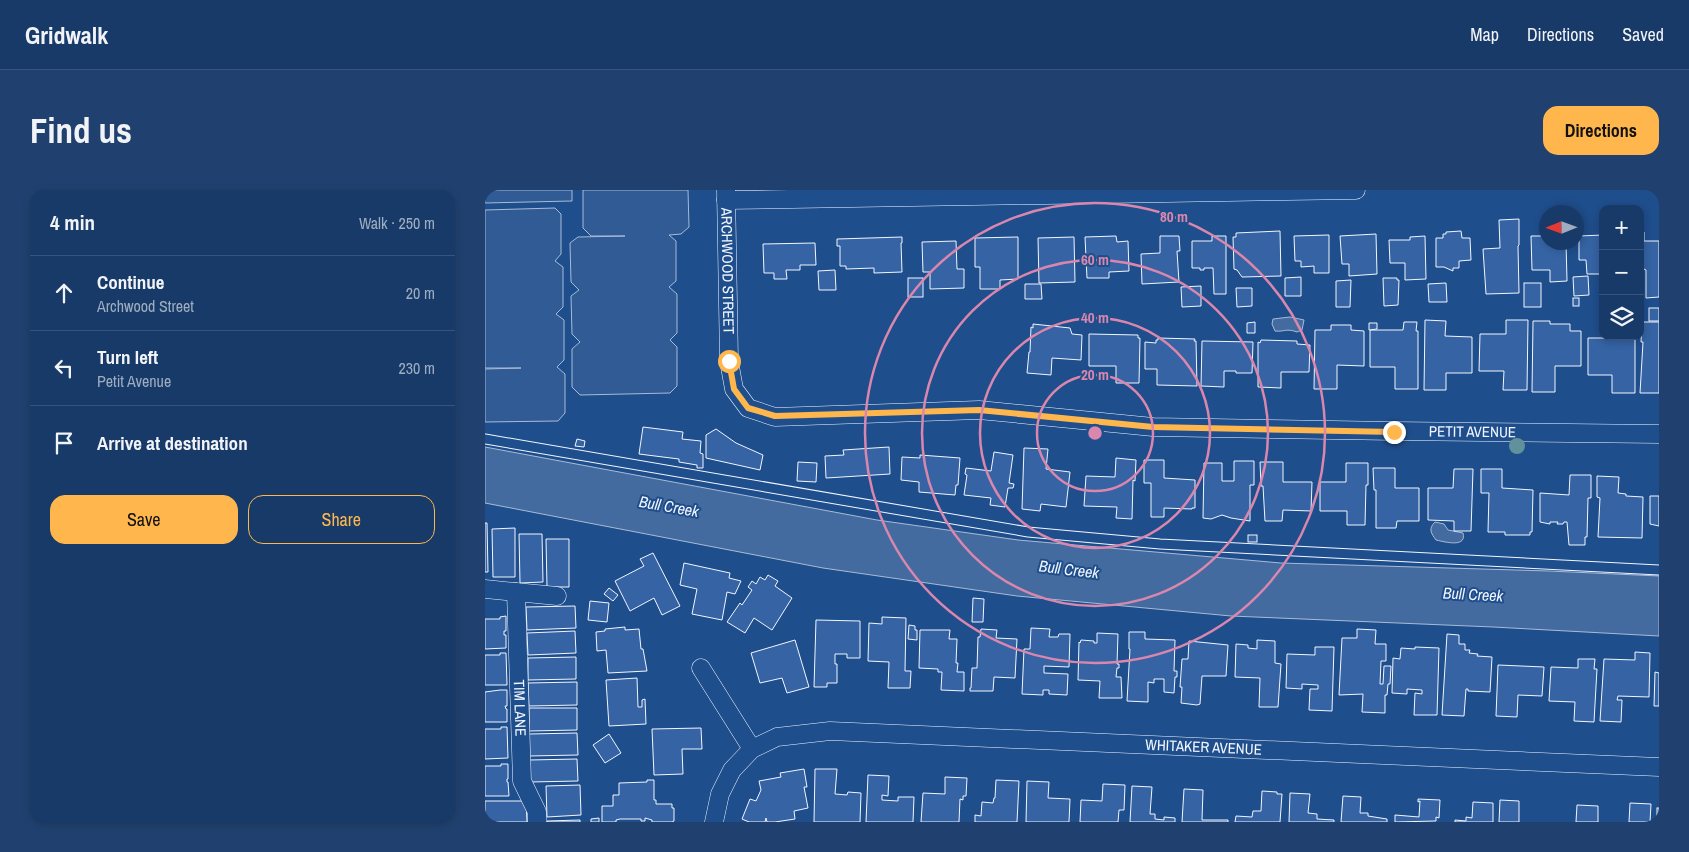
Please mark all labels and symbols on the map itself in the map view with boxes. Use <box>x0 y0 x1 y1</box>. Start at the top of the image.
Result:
north arrow <box>1539 205 1584 250</box>
text: 80 m <box>1160 206 1188 227</box>
street label: ARCHWOOD STREET <box>716 207 740 335</box>
text: 60 m <box>1081 249 1109 270</box>
text: 40 m <box>1081 307 1109 328</box>
route start <box>718 350 741 373</box>
text: 20 m <box>1081 364 1109 385</box>
street label: PETIT AVENUE <box>1429 420 1516 442</box>
route end <box>1383 421 1406 444</box>
centre of rings <box>1086 424 1104 442</box>
water label: Bull Creek <box>637 490 701 522</box>
water label: Bull Creek <box>1038 554 1101 584</box>
water label: Bull Creek <box>1442 581 1504 607</box>
street label: TIM LANE <box>509 679 532 737</box>
street label: WHITAKER AVENUE <box>1145 734 1262 760</box>

